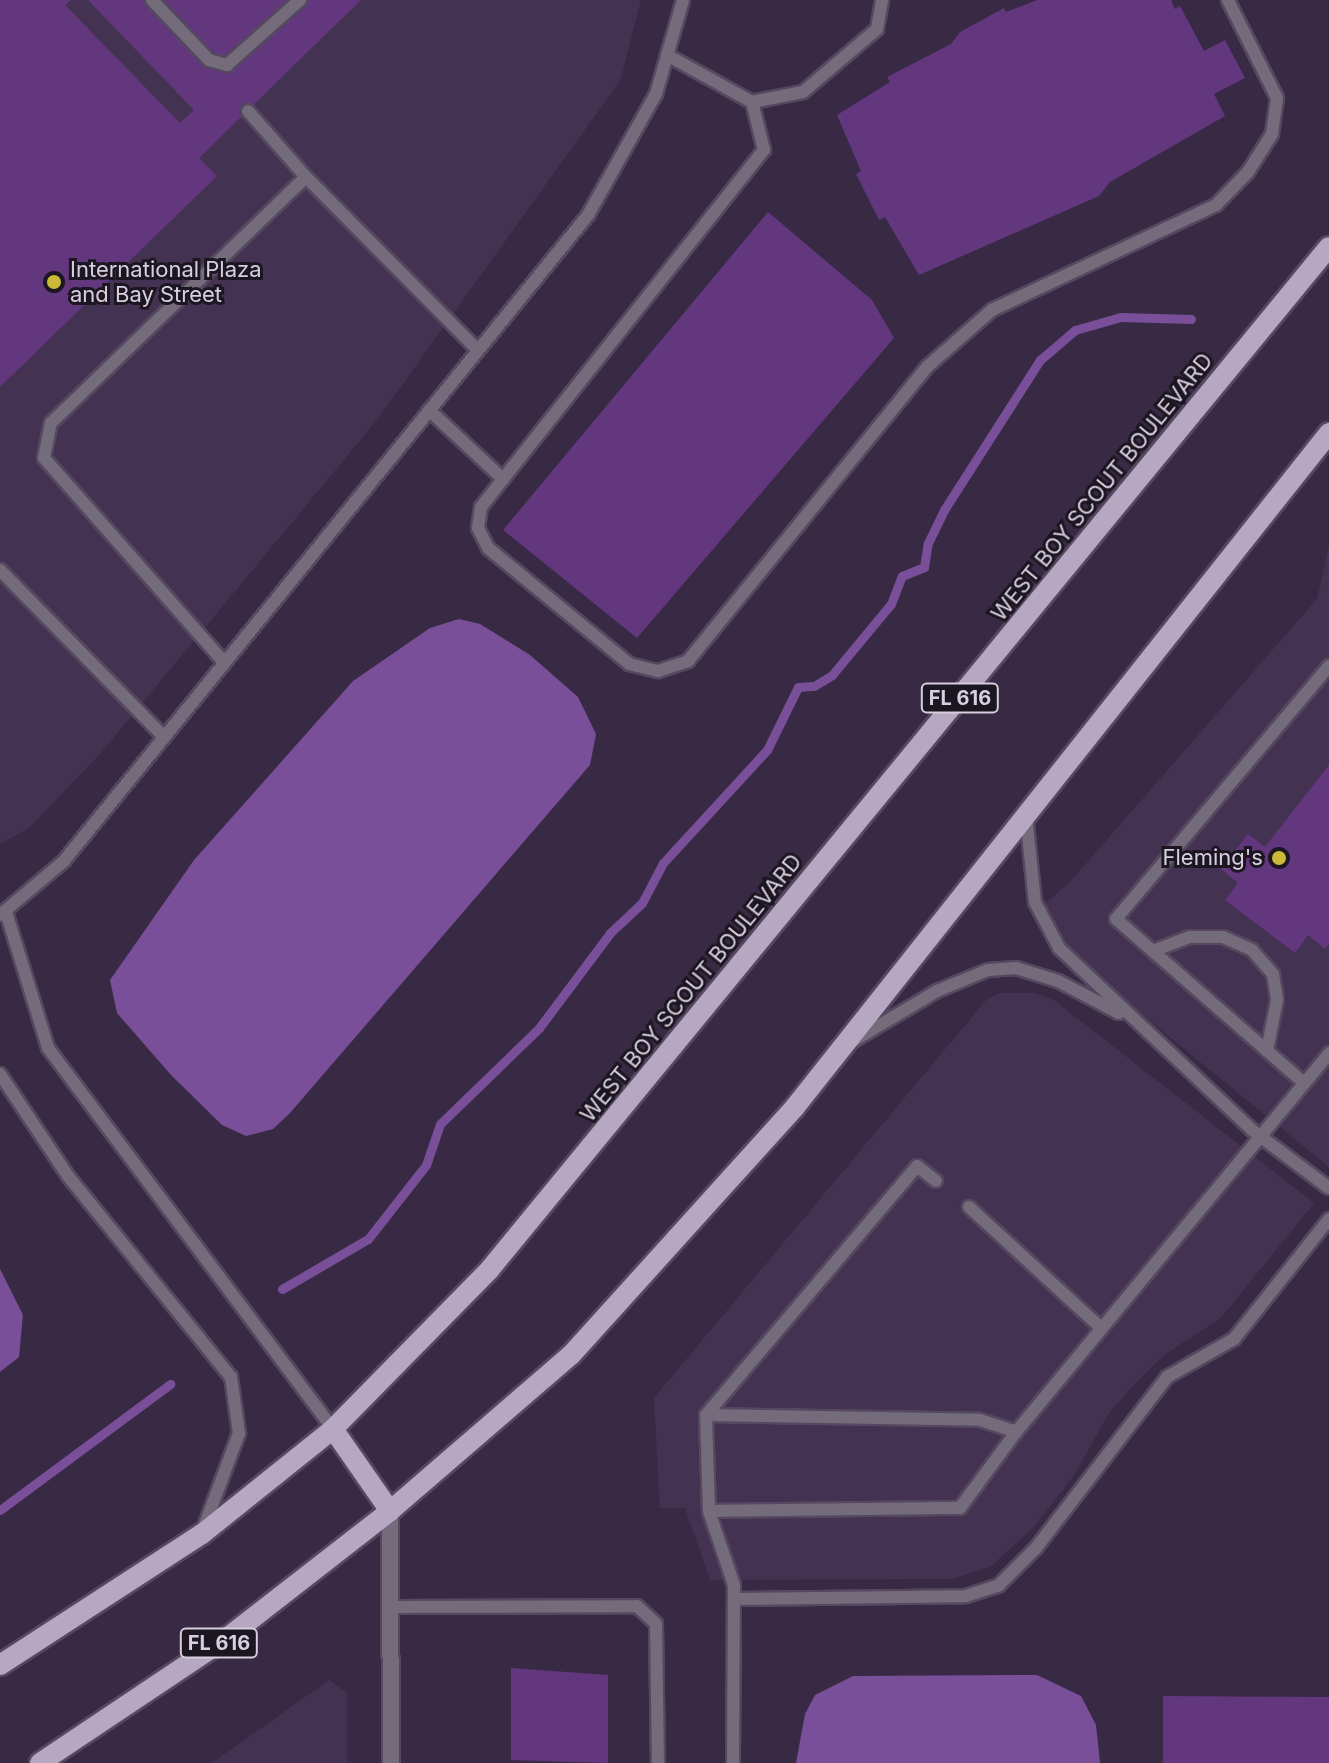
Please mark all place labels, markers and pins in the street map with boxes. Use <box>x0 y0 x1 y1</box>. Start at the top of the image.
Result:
place label: International Plaza and Bay Street <box>70 256 262 308</box>
marker: International Plaza and Bay Street <box>45 273 63 291</box>
place label: Fleming's <box>1163 845 1263 871</box>
marker: Fleming's <box>1270 849 1288 867</box>

